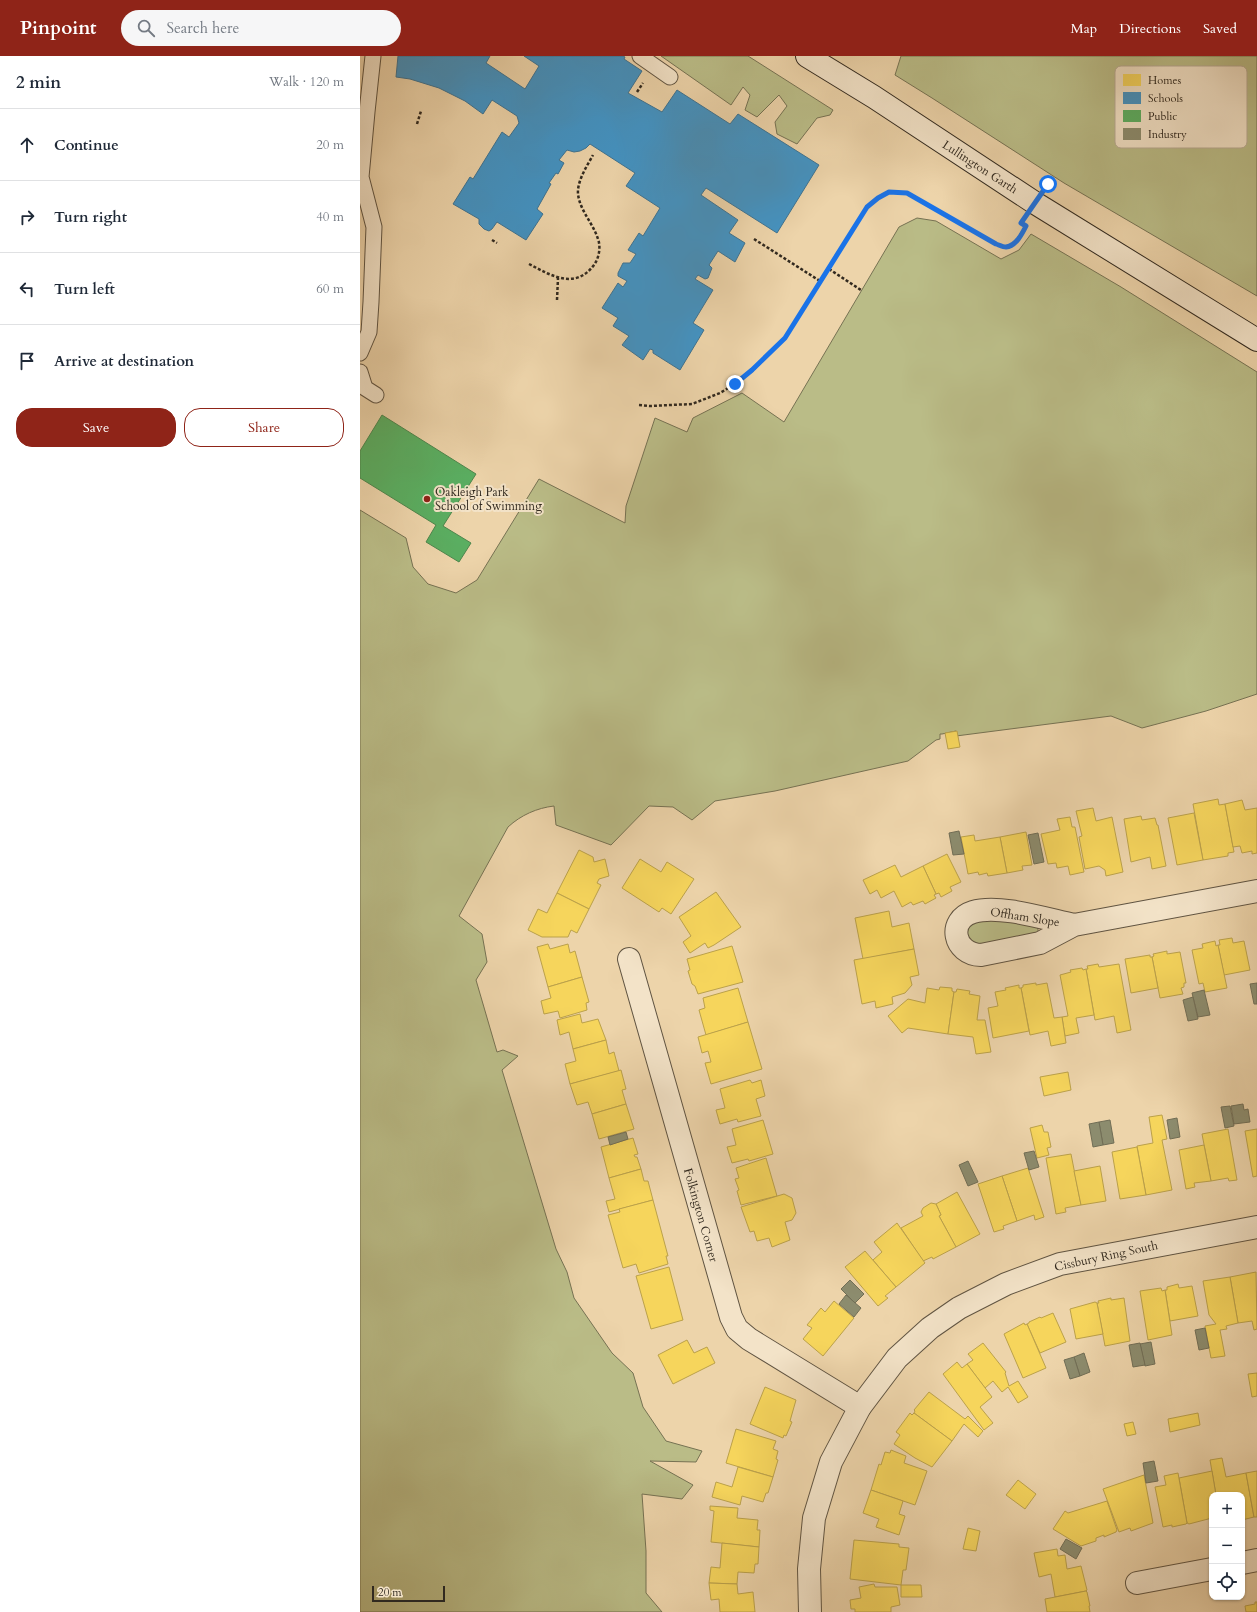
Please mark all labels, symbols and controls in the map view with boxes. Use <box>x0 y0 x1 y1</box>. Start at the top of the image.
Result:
search box <box>121 10 401 46</box>
text: Pinpoint <box>20 15 97 41</box>
icon: search <box>135 17 157 39</box>
text: Search here <box>167 18 239 38</box>
text: Map <box>1071 19 1097 38</box>
text: Directions <box>1119 19 1181 38</box>
text: Saved <box>1203 19 1237 38</box>
legend <box>1115 66 1247 148</box>
text: 2 min <box>16 71 61 94</box>
text: Walk · 120 m <box>269 73 344 91</box>
text: Homes <box>1148 73 1181 88</box>
text: Schools <box>1148 91 1183 106</box>
text: Public <box>1148 109 1177 124</box>
text: Industry <box>1148 127 1187 142</box>
icon: ahead <box>16 134 38 156</box>
text: Continue <box>54 135 119 155</box>
text: 20 m <box>316 136 344 154</box>
street label: Lullington Garth <box>939 137 1021 198</box>
route start <box>1039 175 1057 193</box>
icon: right <box>16 206 38 228</box>
text: Turn right <box>54 207 127 227</box>
text: 40 m <box>316 208 344 226</box>
icon: left <box>16 278 38 300</box>
text: Turn left <box>54 279 115 299</box>
text: 60 m <box>316 280 344 298</box>
icon: arrive <box>16 350 38 372</box>
text: Arrive at destination <box>54 351 194 371</box>
route end <box>726 375 744 393</box>
button: Save <box>16 408 176 447</box>
button: Share <box>184 408 344 447</box>
place label: Oakleigh Park School of Swimming <box>435 484 542 514</box>
marker: Oakleigh Park School of Swimming <box>422 494 432 504</box>
street label: Offham Slope <box>989 904 1061 930</box>
street label: Folkington Corner <box>680 1166 722 1264</box>
street label: Cissbury Ring South <box>1053 1237 1160 1275</box>
map controls <box>1209 1492 1245 1600</box>
button: + <box>1209 1492 1245 1528</box>
button: − <box>1209 1528 1245 1564</box>
button: locate <box>1209 1564 1245 1600</box>
scale bar <box>372 1584 445 1603</box>
text: 20 m <box>378 1585 402 1600</box>

